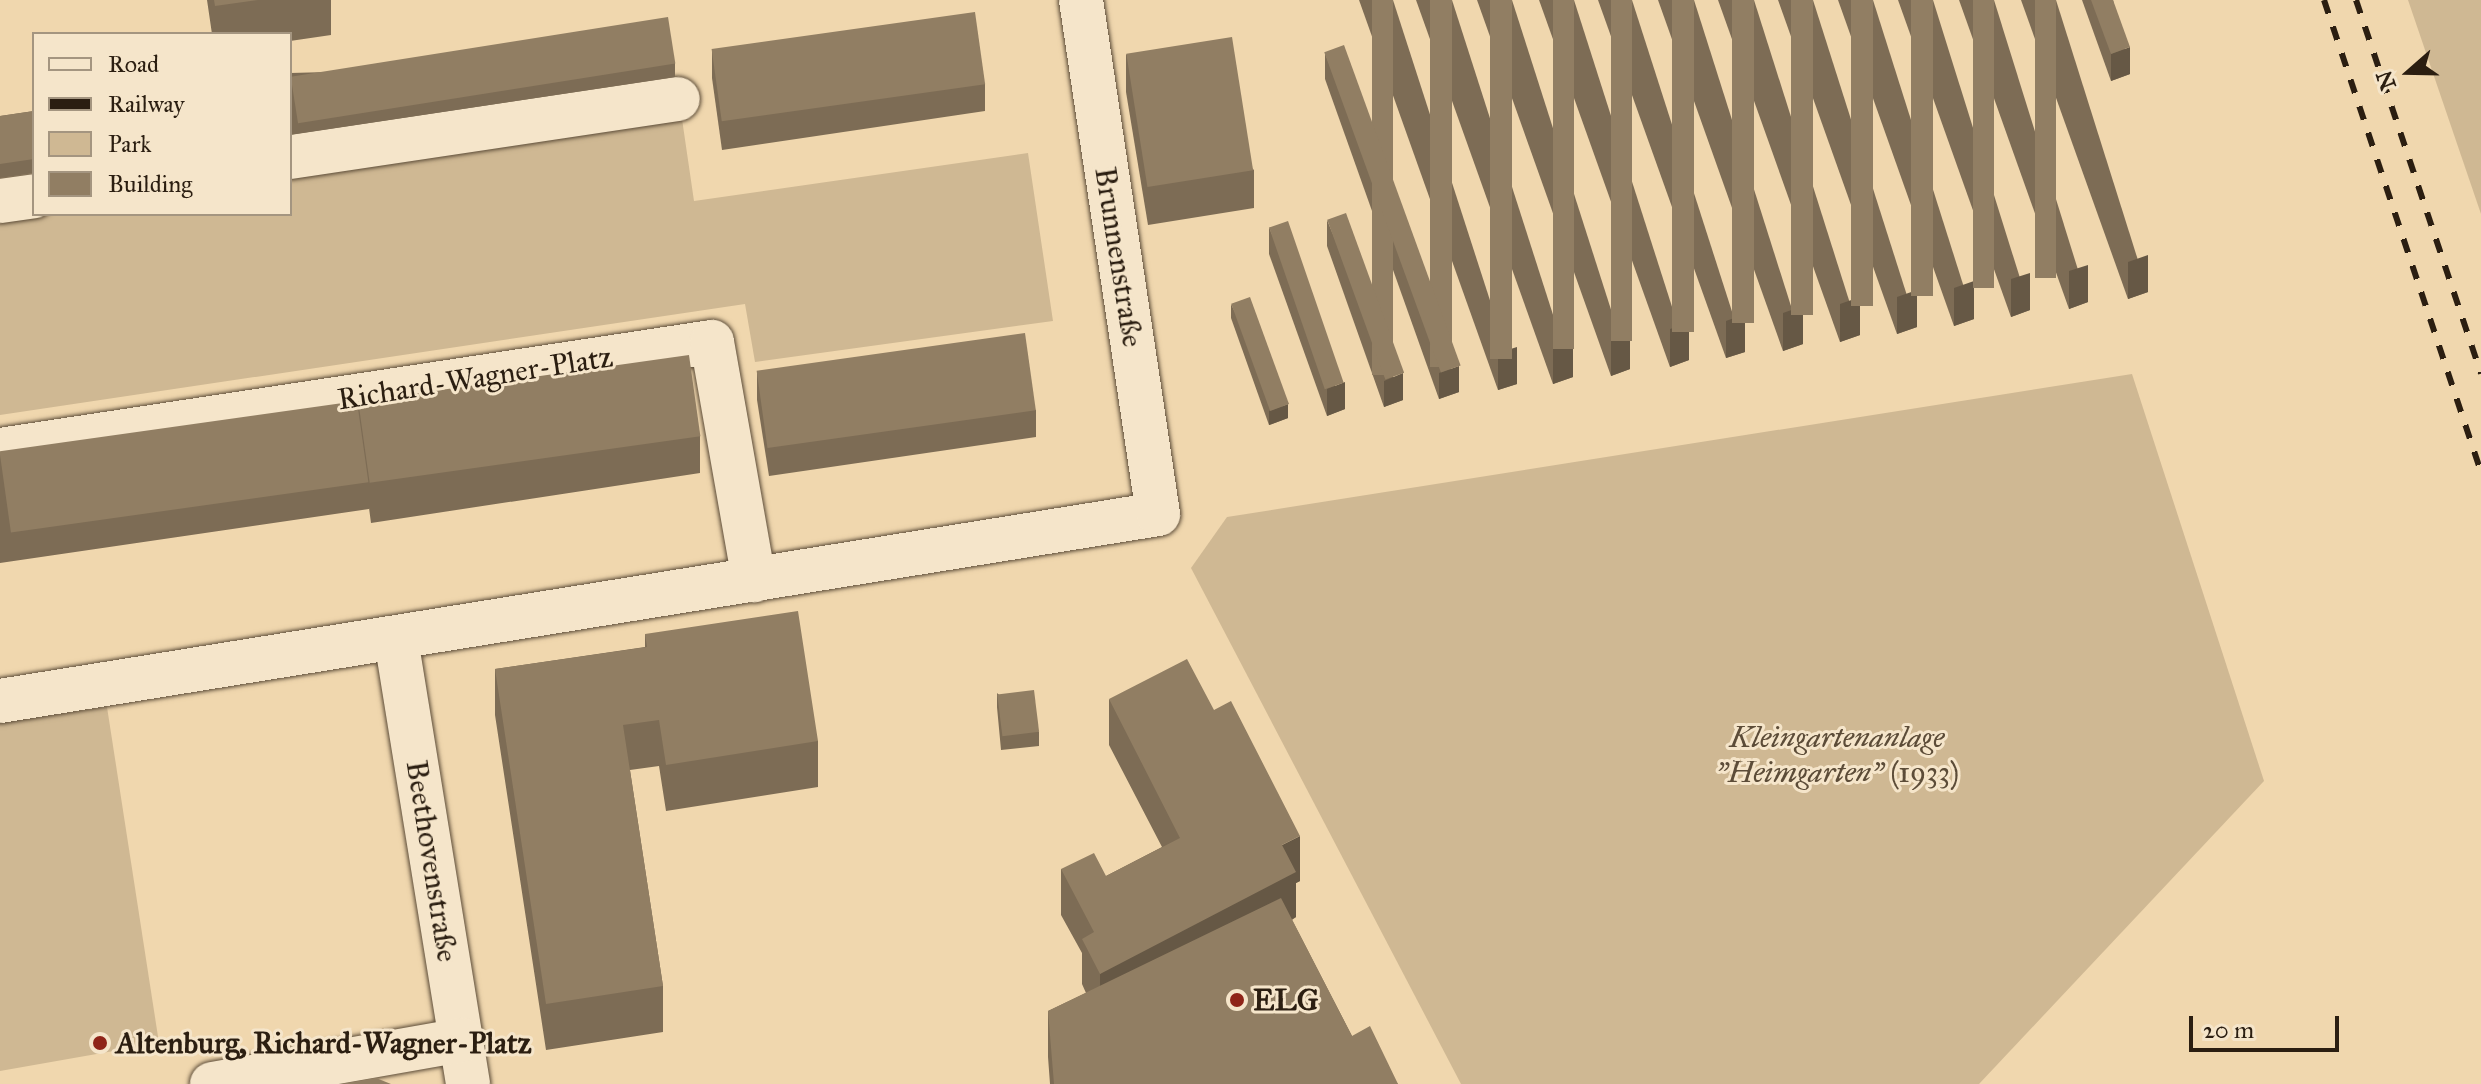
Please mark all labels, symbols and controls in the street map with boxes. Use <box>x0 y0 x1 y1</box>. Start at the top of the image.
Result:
legend <box>32 32 292 216</box>
north arrow <box>2369 32 2449 112</box>
text: Road <box>108 49 159 79</box>
text: N <box>2370 67 2402 94</box>
text: Railway <box>108 89 185 119</box>
text: Park <box>108 129 151 159</box>
street label: Brunnenstraße <box>1087 164 1151 350</box>
text: Building <box>108 169 193 199</box>
street label: Richard-Wagner-Platz <box>335 338 615 418</box>
park label: Kleingartenanlage "Heimgarten" (1933) <box>1715 719 1959 790</box>
street label: Beethovenstraße <box>398 758 466 964</box>
place label: ELG <box>1253 982 1319 1018</box>
marker: ELG <box>1228 991 1246 1009</box>
scale bar <box>2193 1000 2343 1050</box>
text: 20 m <box>2203 1015 2254 1045</box>
place label: Altenburg, Richard-Wagner-Platz <box>116 1025 532 1061</box>
marker: Altenburg, Richard-Wagner-Platz <box>91 1034 109 1052</box>

